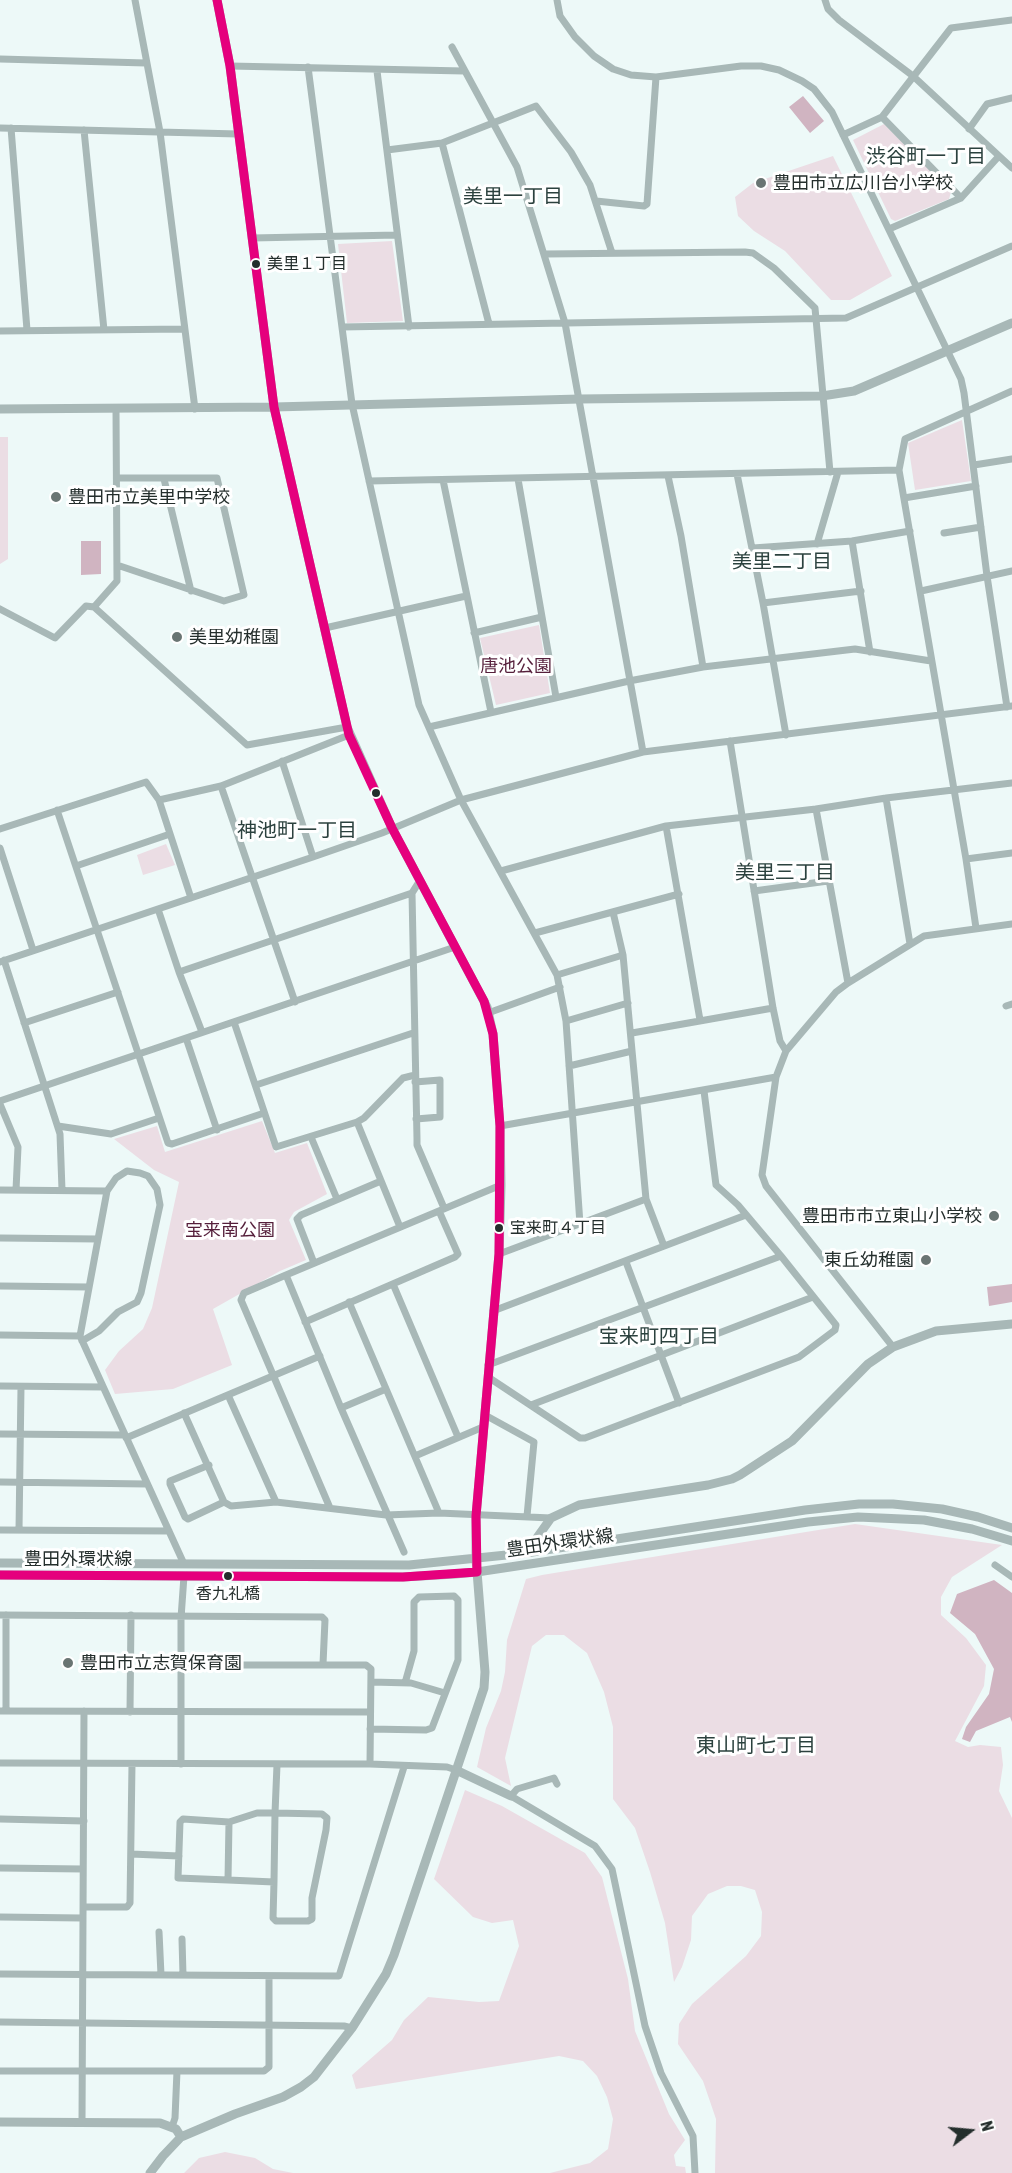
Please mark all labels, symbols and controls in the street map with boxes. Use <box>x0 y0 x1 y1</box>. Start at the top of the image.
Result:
district label: 渋谷町一丁目 <box>866 145 986 169</box>
place label: 豊田市立広川台小学校 <box>773 172 953 194</box>
marker: 豊田市立広川台小学校 <box>754 176 768 190</box>
district label: 美里一丁目 <box>463 185 563 209</box>
place label: 美里１丁目 <box>267 254 347 274</box>
marker: 美里１丁目 <box>250 258 262 270</box>
place label: 豊田市立美里中学校 <box>68 486 230 508</box>
marker: 豊田市立美里中学校 <box>49 490 63 504</box>
district label: 美里二丁目 <box>732 550 832 574</box>
place label: 美里幼稚園 <box>189 626 279 648</box>
marker: 美里幼稚園 <box>170 630 184 644</box>
park label: 唐池公園 <box>480 655 552 677</box>
unlabelled marker <box>370 787 382 799</box>
district label: 神池町一丁目 <box>237 819 357 843</box>
district label: 美里三丁目 <box>735 861 835 885</box>
place label: 豊田市市立東山小学校 <box>802 1205 982 1227</box>
marker: 豊田市市立東山小学校 <box>987 1209 1001 1223</box>
place label: 宝来町４丁目 <box>510 1218 606 1238</box>
park label: 宝来南公園 <box>185 1219 275 1241</box>
marker: 宝来町４丁目 <box>493 1222 505 1234</box>
place label: 東丘幼稚園 <box>824 1249 914 1271</box>
marker: 東丘幼稚園 <box>919 1253 933 1267</box>
district label: 宝来町四丁目 <box>599 1325 719 1349</box>
street label: 豊田外環状線 <box>505 1525 615 1561</box>
street label: 豊田外環状線 <box>24 1548 132 1570</box>
marker: 香九礼橋 <box>222 1570 234 1582</box>
place label: 香九礼橋 <box>196 1584 260 1604</box>
place label: 豊田市立志賀保育園 <box>80 1652 242 1674</box>
marker: 豊田市立志賀保育園 <box>61 1656 75 1670</box>
district label: 東山町七丁目 <box>696 1734 816 1758</box>
north arrow <box>940 2101 1000 2161</box>
text: N <box>977 2119 997 2133</box>

